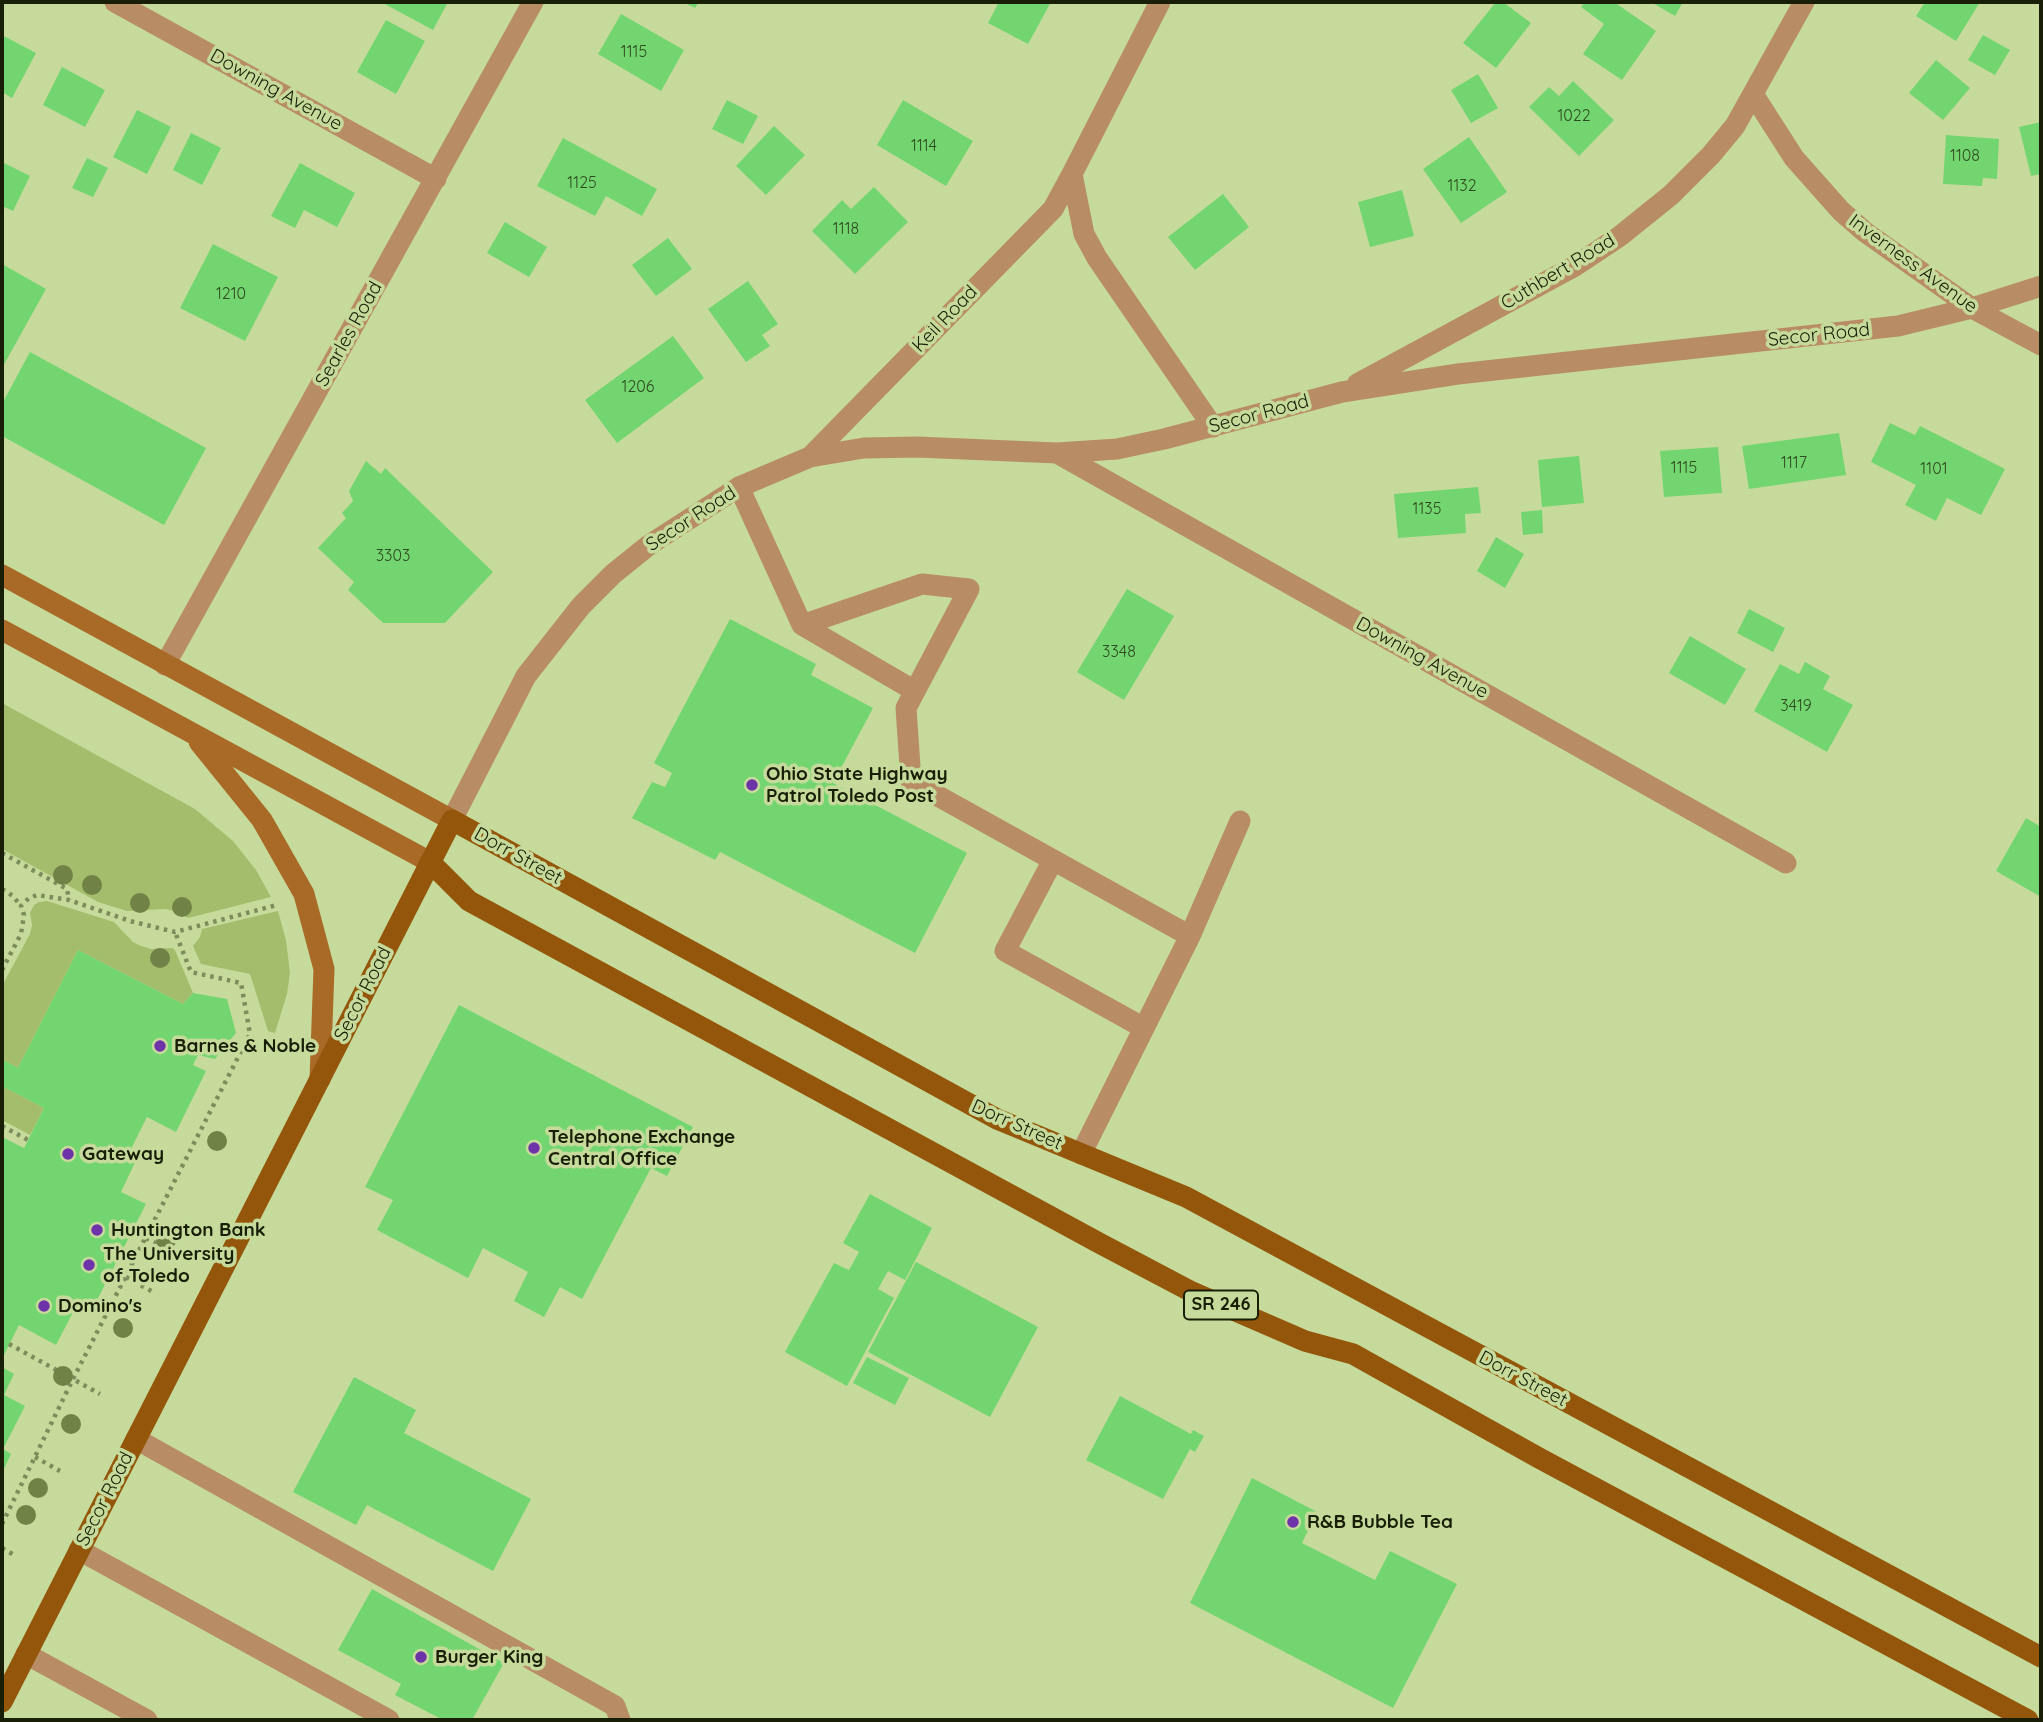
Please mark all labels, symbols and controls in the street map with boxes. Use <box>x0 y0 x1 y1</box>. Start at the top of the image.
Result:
house number: 1115 <box>621 42 647 62</box>
street label: Downing Avenue <box>206 44 346 136</box>
house number: 1022 <box>1557 106 1591 126</box>
house number: 1114 <box>911 136 937 156</box>
house number: 1108 <box>1950 146 1980 166</box>
house number: 1125 <box>567 173 597 193</box>
house number: 1132 <box>1447 176 1477 196</box>
street label: Inverness Avenue <box>1844 210 1982 318</box>
house number: 1118 <box>833 219 859 239</box>
street label: Cuthbert Road <box>1497 229 1619 315</box>
street label: Searles Road <box>311 278 387 390</box>
street label: Keil Road <box>908 281 982 357</box>
house number: 1210 <box>216 284 246 304</box>
street label: Secor Road <box>1767 318 1871 352</box>
house number: 1206 <box>622 377 654 397</box>
street label: Secor Road <box>1207 390 1311 438</box>
house number: 1117 <box>1781 453 1807 473</box>
house number: 1115 <box>1671 458 1697 478</box>
house number: 1101 <box>1920 459 1948 479</box>
street label: Secor Road <box>642 482 740 556</box>
house number: 1135 <box>1413 499 1441 519</box>
house number: 3303 <box>376 546 410 566</box>
street label: Downing Avenue <box>1352 612 1492 704</box>
house number: 3348 <box>1102 642 1136 662</box>
house number: 3419 <box>1780 696 1812 716</box>
place label: Ohio State Highway Patrol Toledo Post <box>766 763 948 807</box>
marker: Ohio State Highway Patrol Toledo Post <box>744 777 760 793</box>
street label: Dorr Street <box>470 823 566 889</box>
street label: Secor Road <box>330 943 396 1045</box>
place label: Barnes & Noble <box>174 1035 316 1057</box>
marker: Barnes & Noble <box>152 1038 168 1054</box>
street label: Dorr Street <box>968 1095 1066 1155</box>
place label: Telephone Exchange Central Office <box>548 1126 735 1170</box>
marker: Telephone Exchange Central Office <box>526 1140 542 1156</box>
place label: Gateway <box>82 1143 164 1165</box>
marker: Gateway <box>60 1146 76 1162</box>
place label: Huntington Bank <box>111 1219 266 1241</box>
marker: Huntington Bank <box>89 1222 105 1238</box>
place label: The University of Toledo <box>103 1243 234 1287</box>
marker: The University of Toledo <box>81 1257 97 1273</box>
road number: SR 246 <box>1184 1290 1258 1320</box>
place label: Domino's <box>58 1295 142 1317</box>
marker: Domino's <box>36 1298 52 1314</box>
street label: Dorr Street <box>1475 1346 1571 1412</box>
street label: Secor Road <box>72 1448 138 1550</box>
place label: R&B Bubble Tea <box>1307 1511 1453 1533</box>
marker: R&B Bubble Tea <box>1285 1514 1301 1530</box>
place label: Burger King <box>435 1646 543 1668</box>
marker: Burger King <box>413 1649 429 1665</box>

